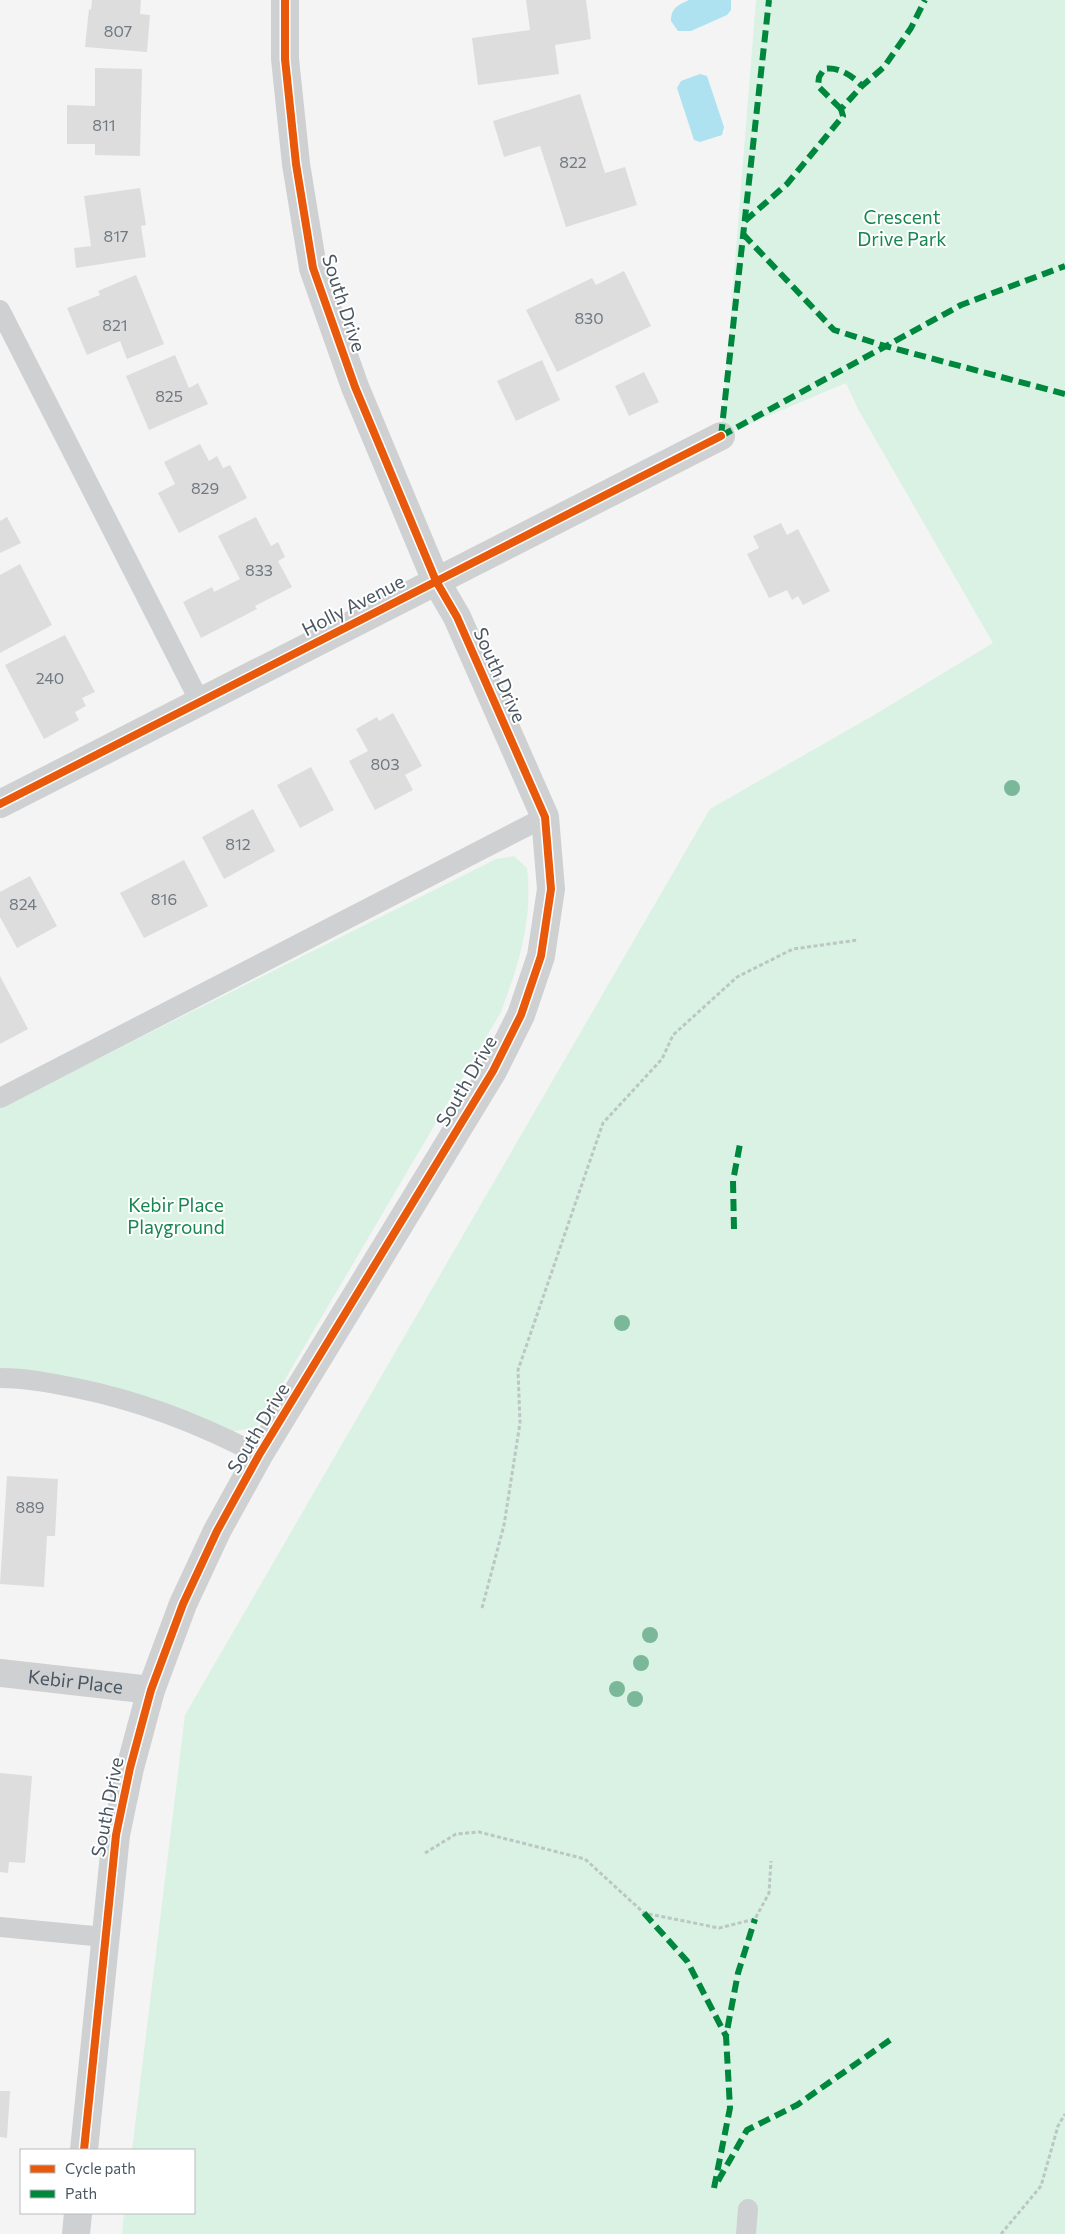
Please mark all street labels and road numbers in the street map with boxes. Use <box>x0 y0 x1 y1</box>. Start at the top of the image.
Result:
street label: South Drive <box>318 251 371 355</box>
street label: Holly Avenue <box>298 569 408 640</box>
street label: South Drive <box>469 624 532 726</box>
street label: South Drive <box>430 1031 501 1130</box>
street label: South Drive <box>222 1378 294 1477</box>
street label: Kebir Place <box>27 1664 124 1698</box>
street label: South Drive <box>86 1755 127 1859</box>

